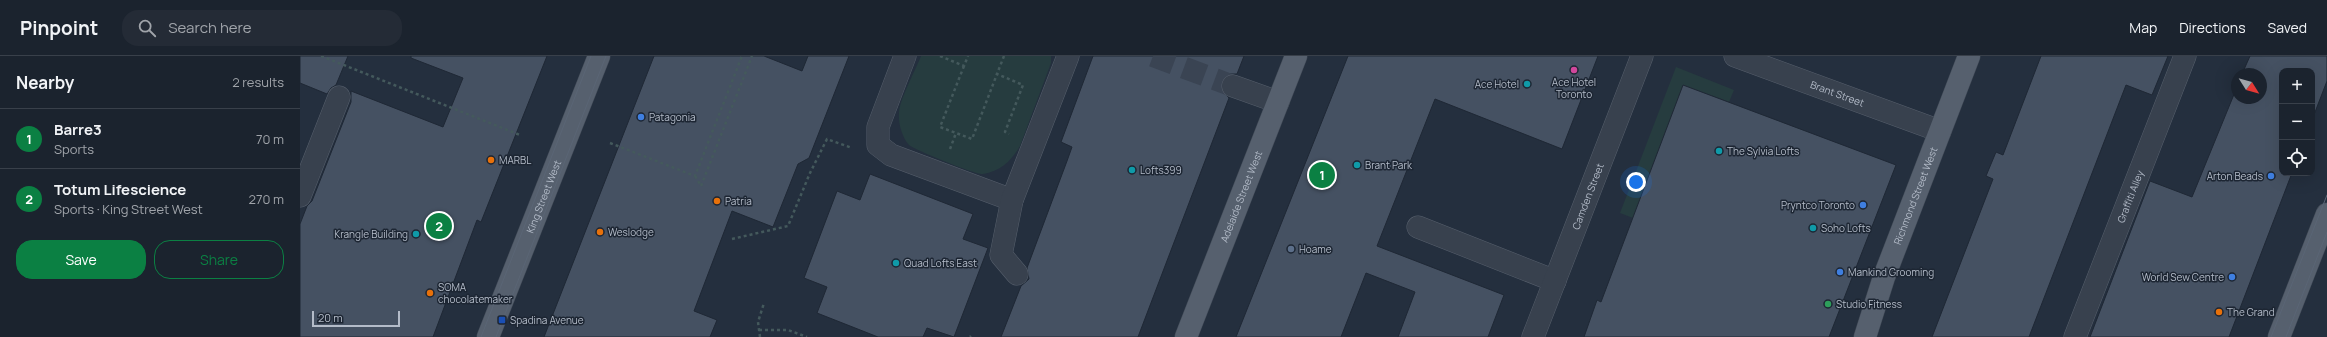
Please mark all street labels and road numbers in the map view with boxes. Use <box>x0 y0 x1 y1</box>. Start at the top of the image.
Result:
street label: Brant Street <box>1808 77 1866 110</box>
street label: Richmond Street West <box>1890 145 1940 247</box>
street label: Adelaide Street West <box>1217 148 1265 244</box>
street label: King Street West <box>523 158 564 235</box>
street label: Camden Street <box>1568 161 1607 231</box>
street label: Graffiti Alley <box>2113 167 2147 225</box>

